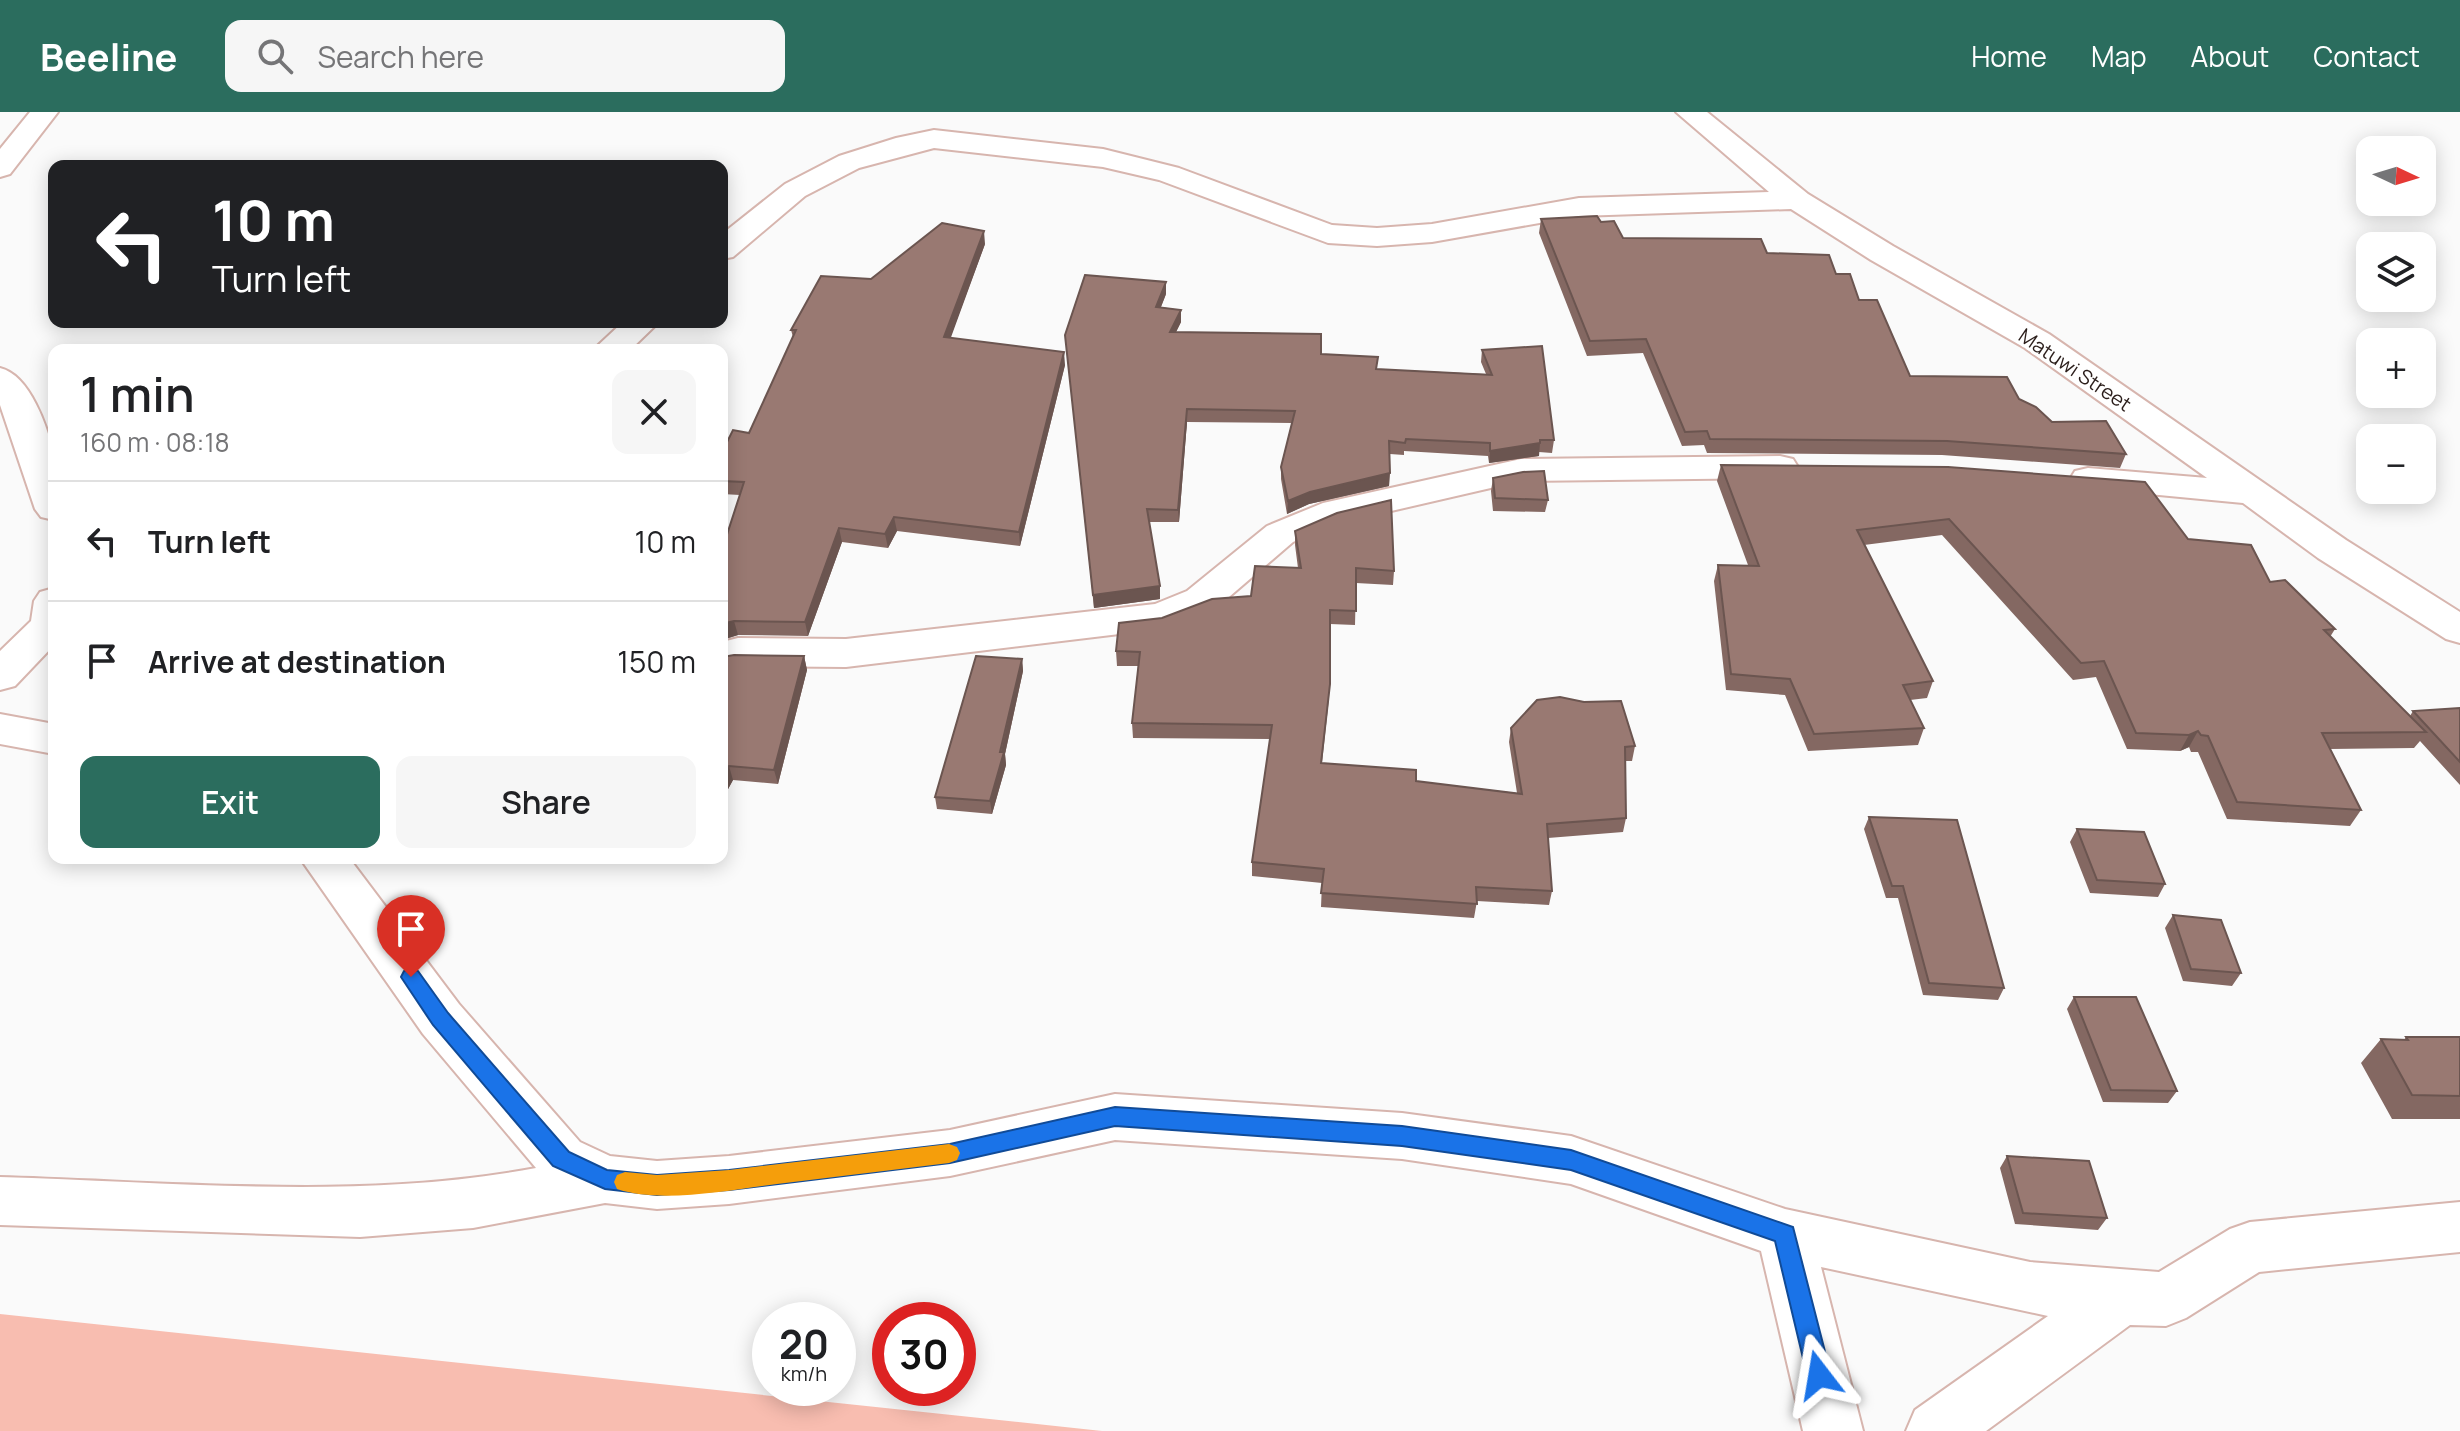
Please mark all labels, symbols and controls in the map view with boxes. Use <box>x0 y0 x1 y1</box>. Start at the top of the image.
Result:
search box <box>225 20 785 92</box>
text: Beeline <box>40 30 177 82</box>
icon: search <box>253 34 297 78</box>
text: Search here <box>317 36 484 77</box>
text: Home <box>1971 37 2047 75</box>
text: Map <box>2091 37 2147 75</box>
text: About <box>2191 37 2269 75</box>
text: Contact <box>2313 37 2420 75</box>
north arrow <box>2356 136 2436 216</box>
map controls <box>2356 136 2436 504</box>
text: 10 m <box>212 181 335 258</box>
icon: left <box>80 192 184 296</box>
button: layers <box>2356 232 2436 312</box>
text: Turn left <box>212 254 351 303</box>
street label: Matuwi Street <box>2014 322 2137 417</box>
button: + <box>2356 328 2436 408</box>
text: 1 min <box>80 361 194 426</box>
button: close <box>612 370 696 454</box>
text: 160 m · 08:18 <box>80 424 230 460</box>
button: − <box>2356 424 2436 504</box>
icon: left <box>80 519 124 563</box>
text: Turn left <box>148 521 271 562</box>
text: 10 m <box>635 521 696 562</box>
icon: arrive <box>80 639 124 683</box>
text: Arrive at destination <box>148 641 446 682</box>
text: 150 m <box>617 641 696 682</box>
button: Exit <box>80 756 380 848</box>
button: Share <box>396 756 696 848</box>
pin <box>377 895 445 977</box>
icon: arrive <box>389 907 433 951</box>
speed limit sign: 30 <box>872 1302 976 1406</box>
text: 20 <box>779 1316 829 1371</box>
position arrow <box>1777 1333 1861 1417</box>
text: km/h <box>781 1360 827 1387</box>

